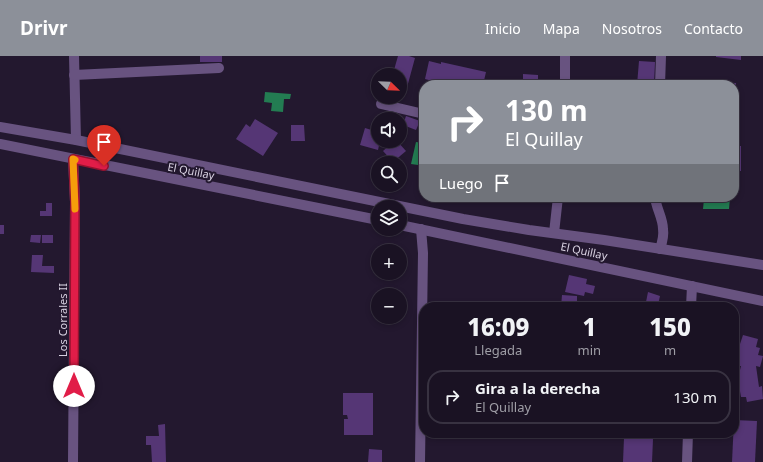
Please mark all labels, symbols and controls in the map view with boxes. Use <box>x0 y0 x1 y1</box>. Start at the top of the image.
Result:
text: Drivr <box>20 15 67 41</box>
text: Inicio <box>485 19 521 38</box>
text: Mapa <box>543 19 580 38</box>
text: Nosotros <box>602 19 662 38</box>
text: Contacto <box>684 19 743 38</box>
north arrow <box>371 68 407 104</box>
map controls <box>371 68 407 324</box>
text: 130 m <box>505 91 588 129</box>
icon: right <box>439 96 491 148</box>
button: sound <box>371 112 407 148</box>
pin <box>87 125 121 166</box>
text: El Quillay <box>505 127 583 151</box>
icon: arrive <box>93 131 115 153</box>
button: search <box>371 156 407 192</box>
street label: El Quillay <box>166 159 216 182</box>
icon: arrive <box>491 172 513 194</box>
text: Luego <box>439 173 483 193</box>
button: layers <box>371 200 407 236</box>
street label: El Quillay <box>559 238 609 263</box>
button: + <box>371 244 407 280</box>
street label: Los Corrales II <box>55 283 70 357</box>
button: − <box>371 288 407 324</box>
text: 16:09 <box>467 310 529 343</box>
text: 1 <box>582 310 596 343</box>
text: 150 <box>649 310 691 343</box>
text: Llegada <box>474 341 522 359</box>
text: min <box>578 341 601 359</box>
text: m <box>664 341 676 359</box>
position arrow <box>53 365 95 407</box>
text: Gira a la derecha <box>475 378 600 398</box>
icon: right <box>441 386 463 408</box>
text: 130 m <box>673 387 717 407</box>
text: El Quillay <box>475 398 531 416</box>

